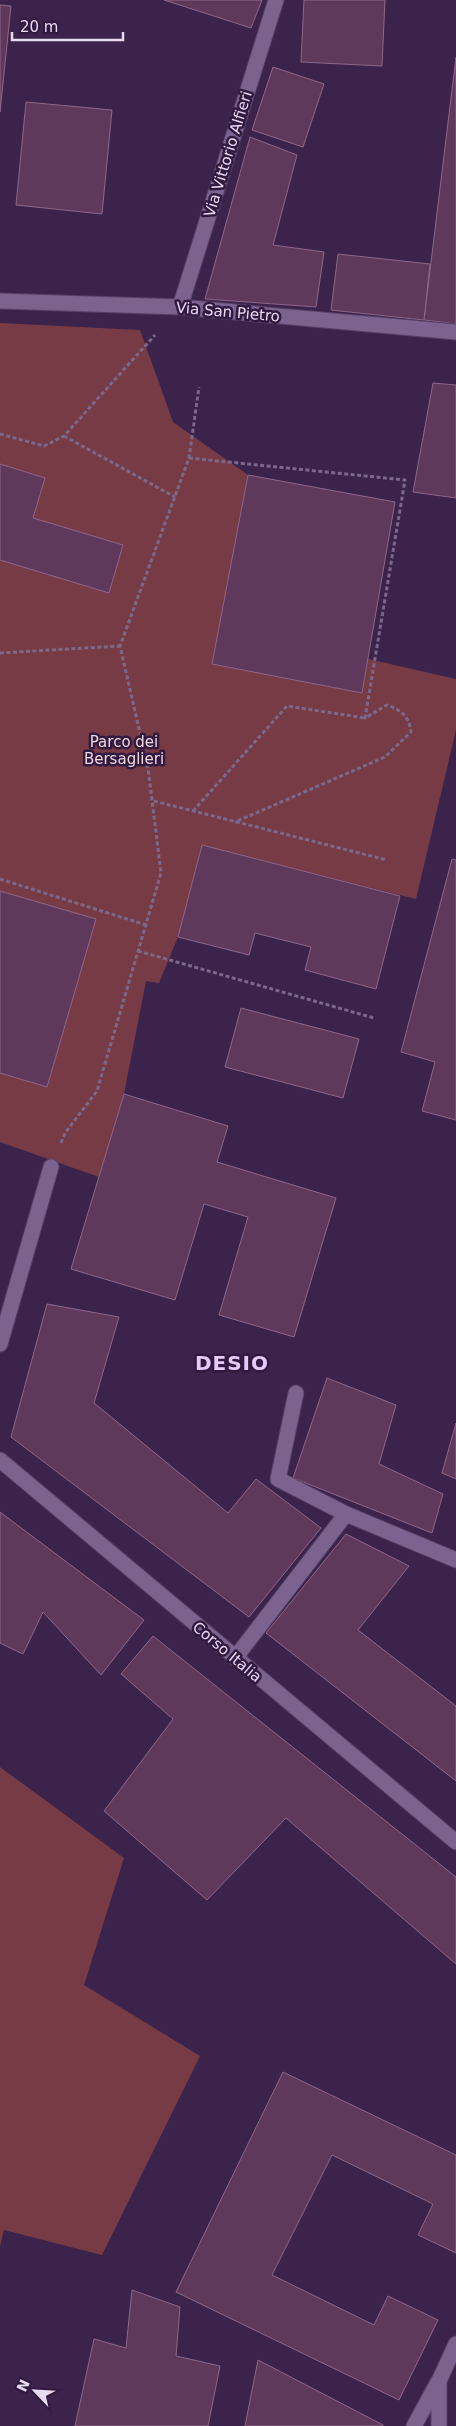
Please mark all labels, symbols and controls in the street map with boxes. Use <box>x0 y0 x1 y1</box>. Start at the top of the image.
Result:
scale bar <box>12 10 124 42</box>
text: 20 m <box>20 18 58 36</box>
street label: Via Vittorio Alfieri <box>200 89 256 219</box>
street label: Via San Pietro <box>175 298 281 326</box>
park label: Parco dei Bersaglieri <box>84 733 164 768</box>
district label: DESIO <box>195 1351 269 1375</box>
street label: Corso Italia <box>189 1618 265 1686</box>
north arrow <box>10 2366 60 2416</box>
text: N <box>13 2377 33 2394</box>

